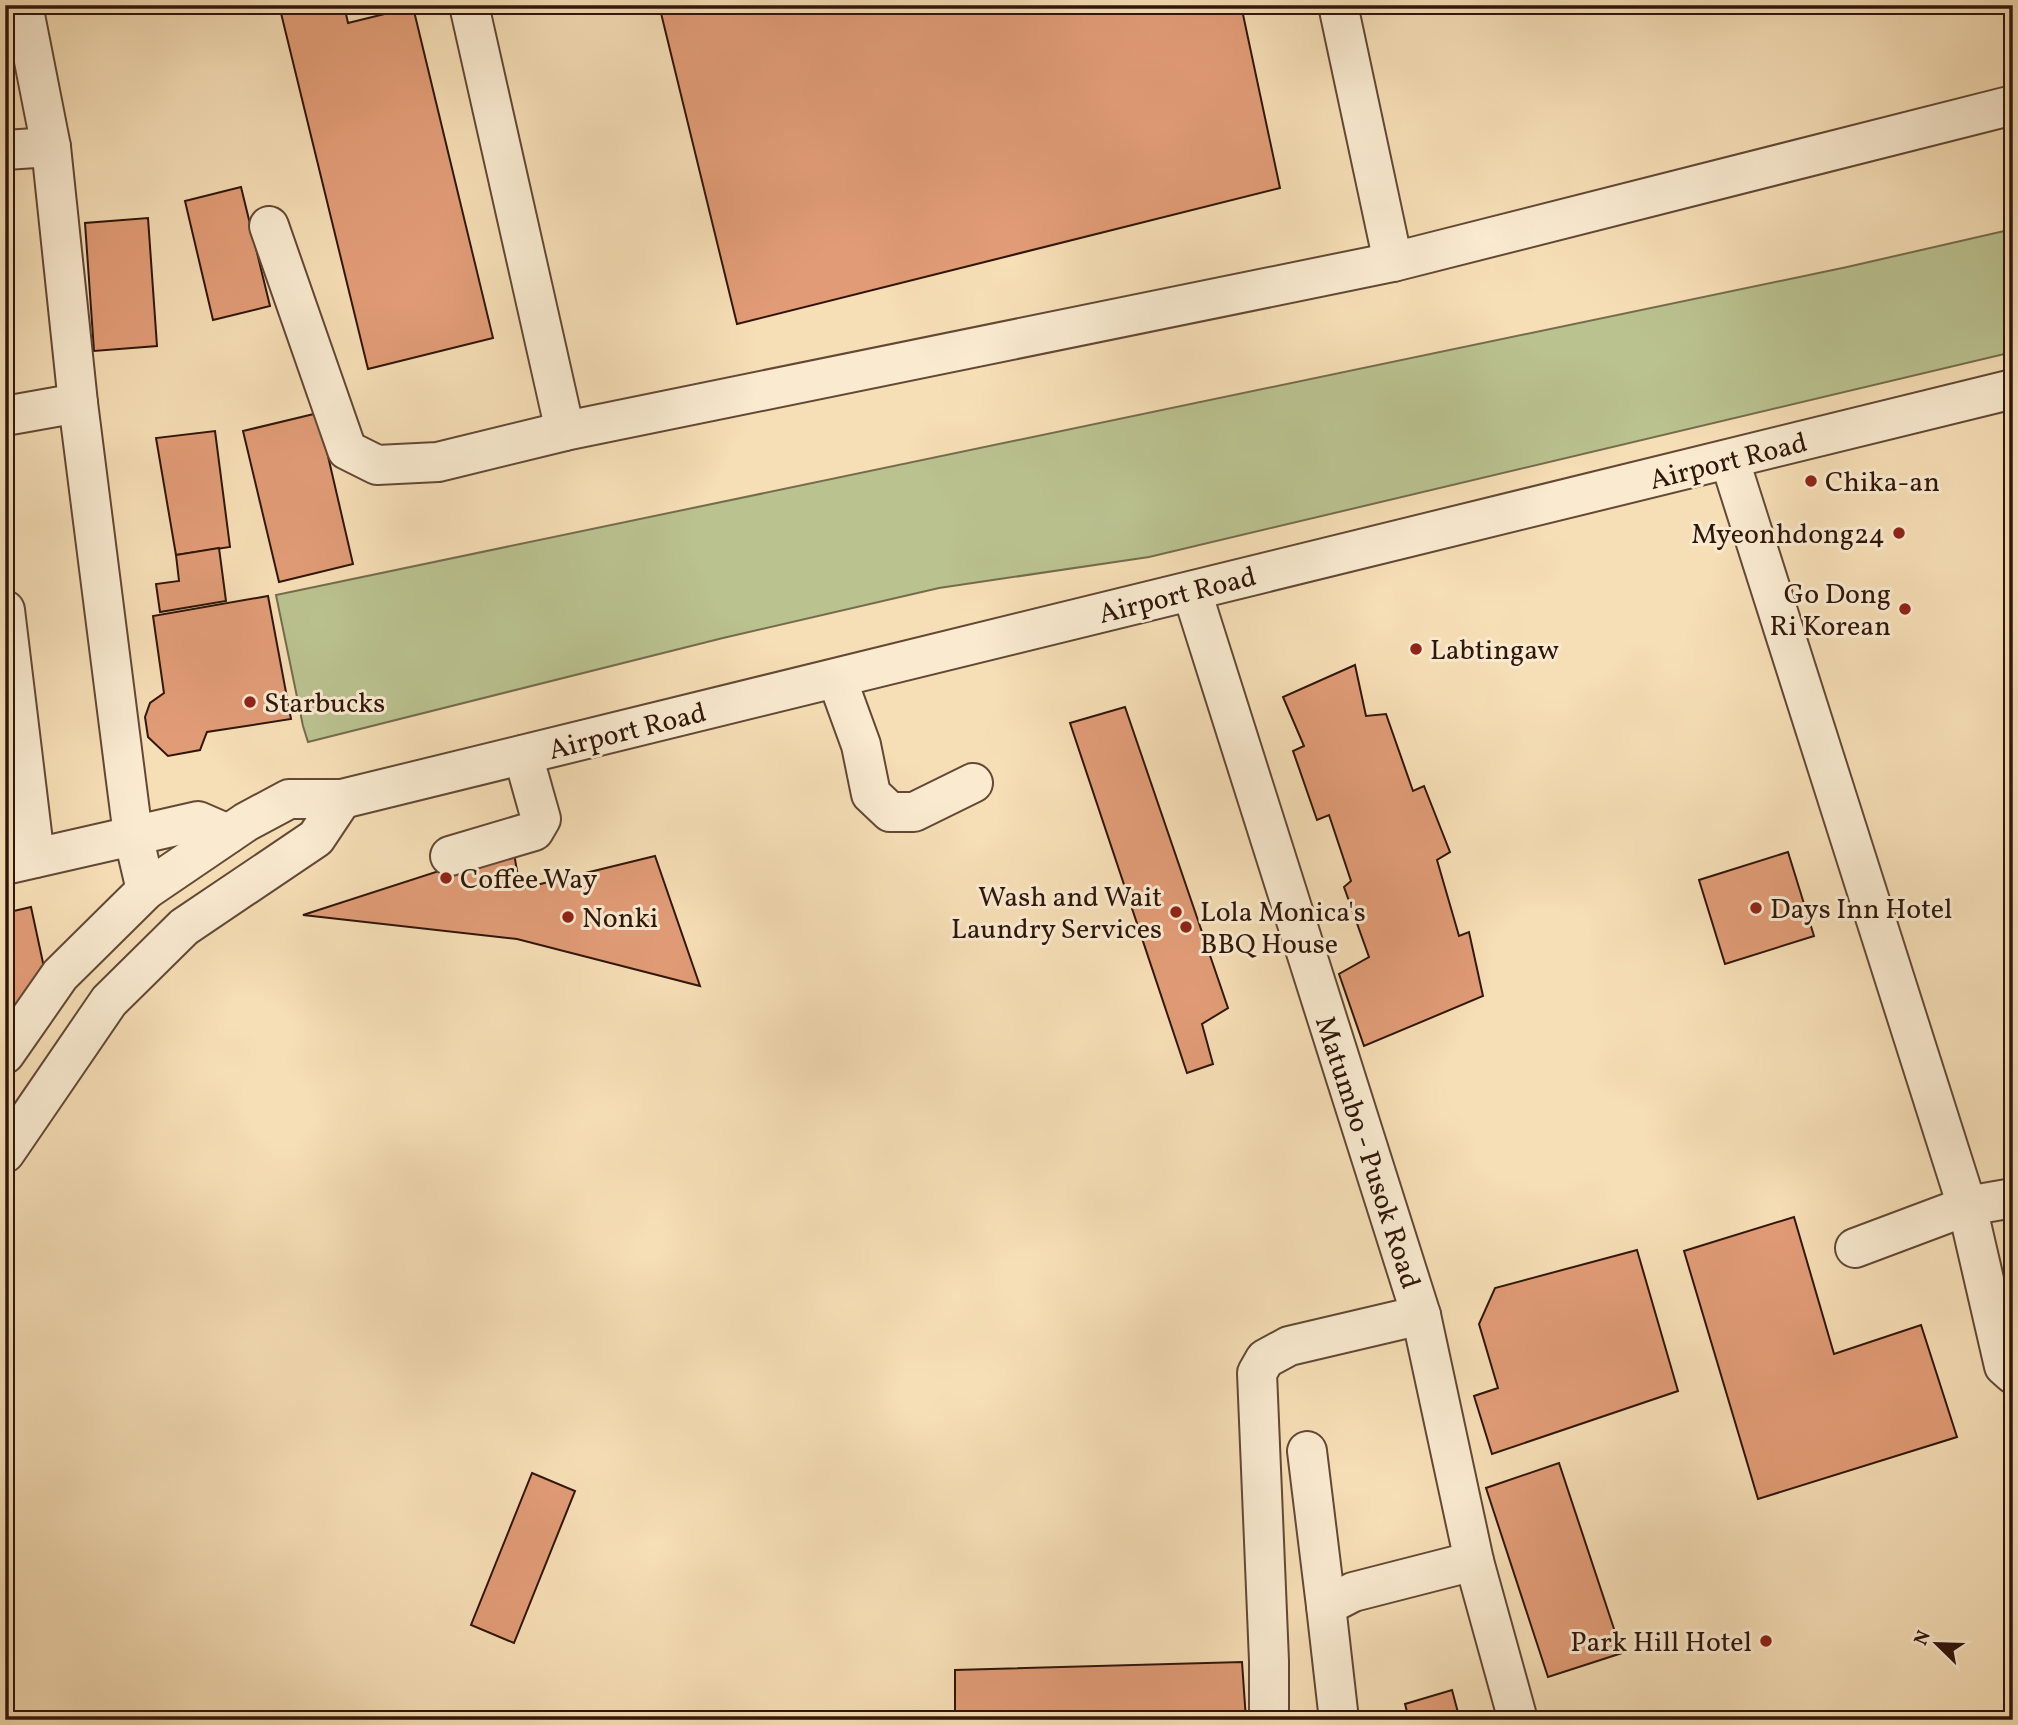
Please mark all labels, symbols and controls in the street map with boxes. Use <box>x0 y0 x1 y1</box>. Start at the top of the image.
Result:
street label: Airport Road <box>1646 424 1812 501</box>
place label: Chika-an <box>1825 464 1940 503</box>
marker: Chika-an <box>1803 473 1819 489</box>
place label: Myeonhdong24 <box>1691 516 1885 555</box>
marker: Myeonhdong24 <box>1891 525 1907 541</box>
street label: Airport Road <box>1095 558 1261 635</box>
place label: Go Dong Ri Korean <box>1769 576 1891 647</box>
marker: Go Dong Ri Korean <box>1897 601 1913 617</box>
place label: Labtingaw <box>1430 632 1559 671</box>
marker: Labtingaw <box>1408 641 1424 657</box>
place label: Starbucks <box>264 685 385 724</box>
marker: Starbucks <box>242 694 258 710</box>
street label: Airport Road <box>545 694 711 771</box>
place label: Coffee Way <box>460 861 597 900</box>
marker: Coffee Way <box>438 870 454 886</box>
place label: Wash and Wait Laundry Services <box>951 879 1162 950</box>
place label: Days Inn Hotel <box>1770 891 1952 930</box>
place label: Lola Monica's BBQ House <box>1200 894 1366 965</box>
place label: Nonki <box>582 900 658 939</box>
marker: Days Inn Hotel <box>1748 900 1764 916</box>
marker: Wash and Wait Laundry Services <box>1168 904 1184 920</box>
marker: Nonki <box>560 909 576 925</box>
marker: Lola Monica's BBQ House <box>1178 919 1194 935</box>
street label: Matumbo - Pusok Road <box>1304 1011 1429 1294</box>
north arrow <box>1902 1610 1972 1680</box>
place label: Park Hill Hotel <box>1570 1624 1752 1663</box>
text: N <box>1909 1627 1938 1650</box>
marker: Park Hill Hotel <box>1758 1633 1774 1649</box>

